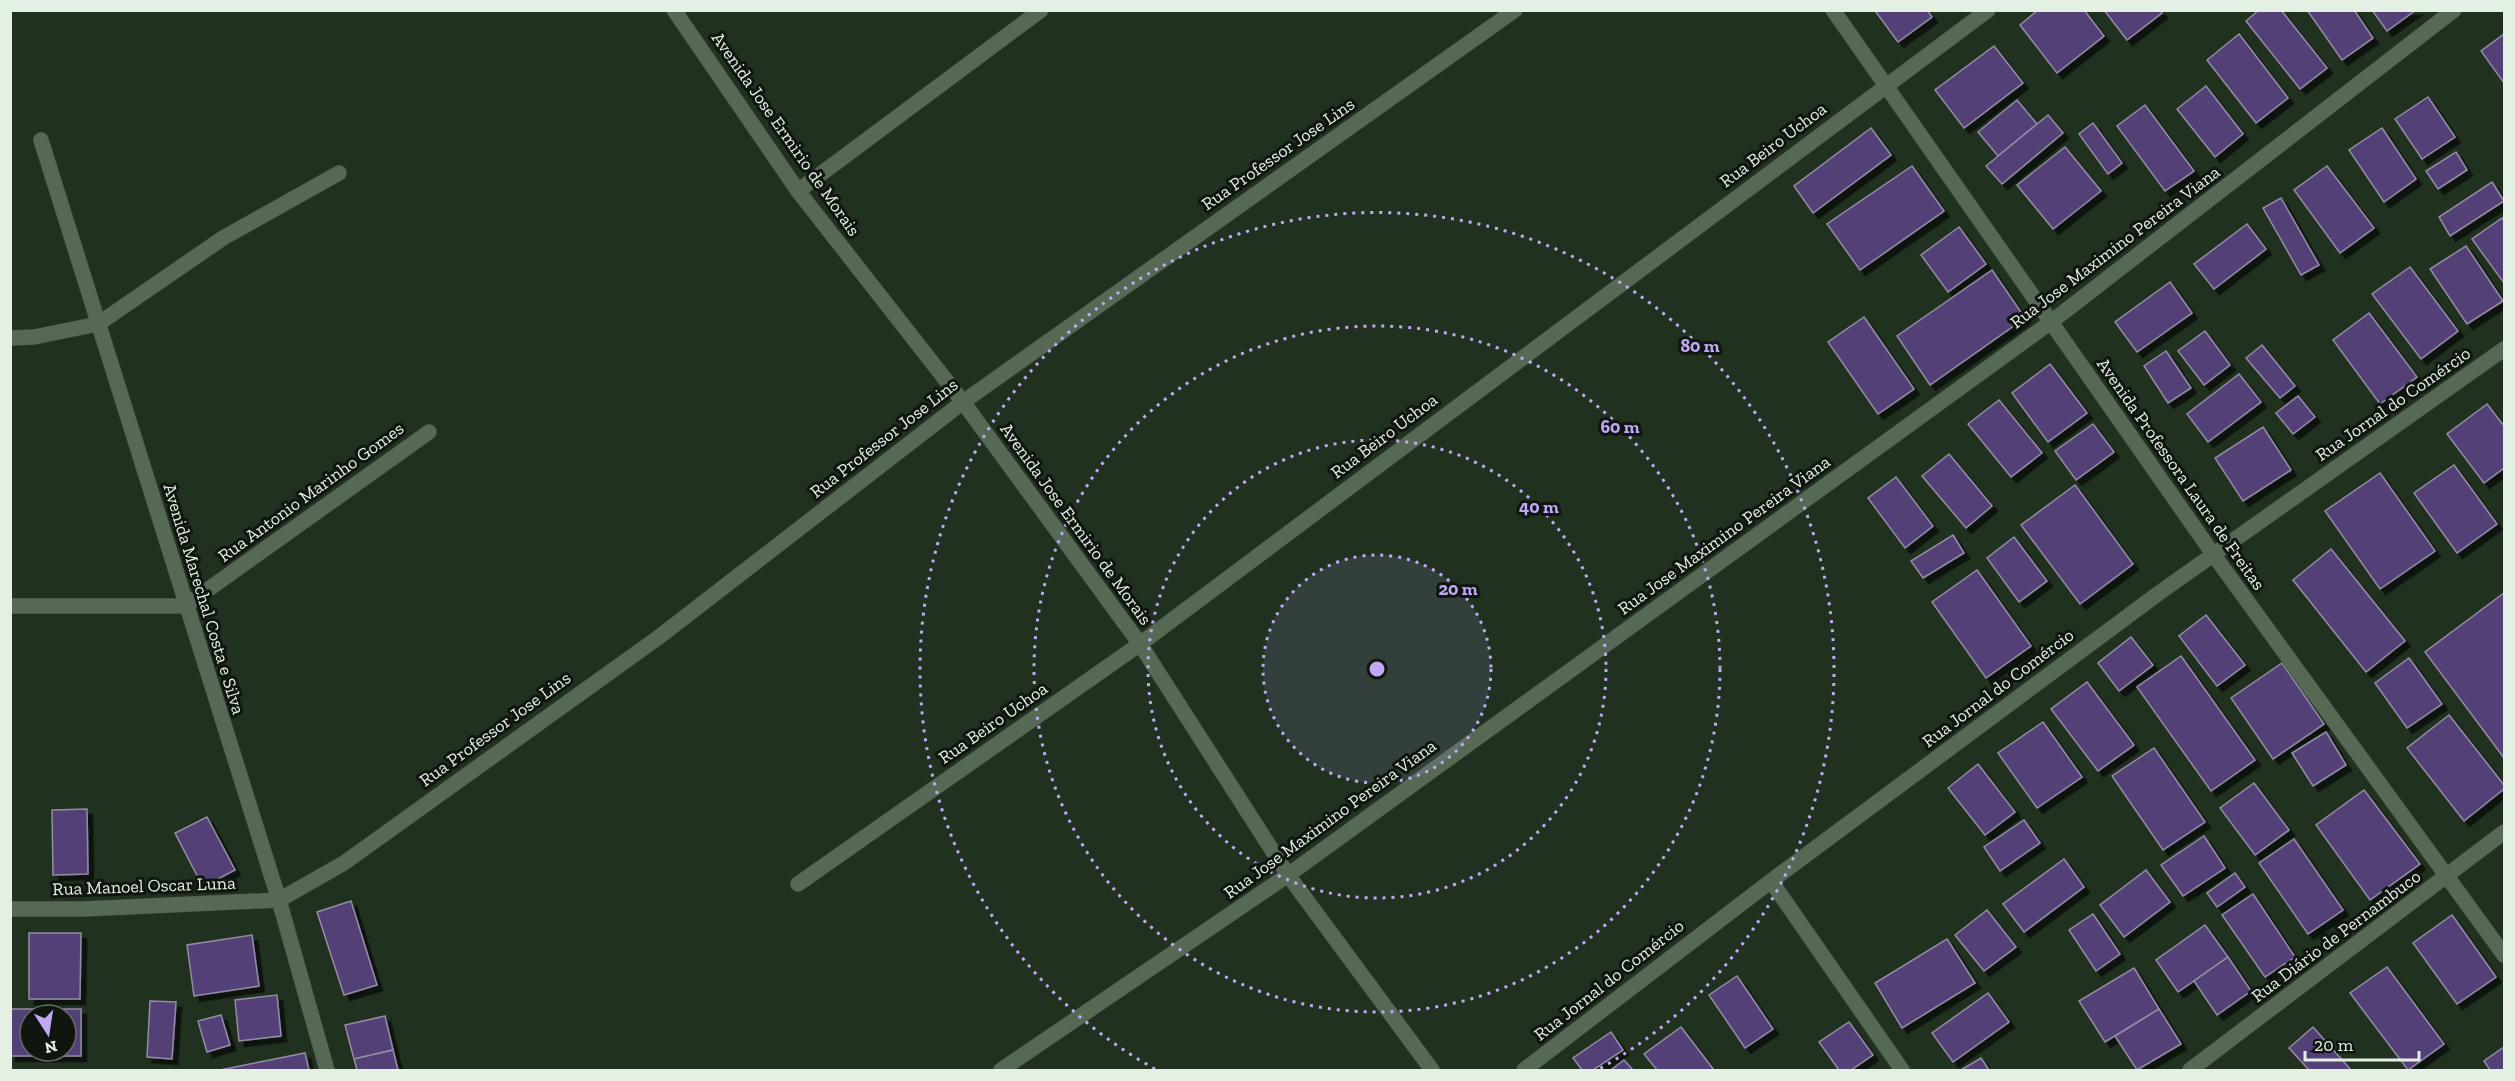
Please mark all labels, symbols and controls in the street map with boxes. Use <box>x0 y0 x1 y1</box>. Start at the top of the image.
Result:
street label: Avenida Jose Ermirio de Morais <box>707 28 865 240</box>
street label: Rua Professor Jose Lins <box>1197 93 1359 215</box>
street label: Rua Beiro Uchoa <box>1715 98 1831 192</box>
street label: Rua Jose Maximino Pereira Viana <box>2006 161 2225 333</box>
text: 80 m <box>1680 335 1720 357</box>
street label: Rua Jornal do Comércio <box>2311 342 2475 466</box>
street label: Avenida Professora Laura de Freitas <box>2092 354 2270 594</box>
street label: Rua Professor Jose Lins <box>806 373 962 503</box>
street label: Rua Beiro Uchoa <box>1326 389 1442 483</box>
text: 60 m <box>1600 416 1640 438</box>
street label: Rua Antonio Marinho Gomes <box>214 417 408 567</box>
street label: Avenida Jose Ermirio de Morais <box>995 419 1157 629</box>
street label: Rua Jose Maximino Pereira Viana <box>1613 450 1835 619</box>
street label: Avenida Marechal Costa e Silva <box>158 481 250 717</box>
text: 40 m <box>1519 496 1559 518</box>
text: 20 m <box>1438 578 1478 600</box>
street label: Rua Jornal do Comércio <box>1918 624 2078 752</box>
centre of rings <box>1367 659 1387 679</box>
street label: Rua Professor Jose Lins <box>415 667 575 791</box>
street label: Rua Beiro Uchoa <box>934 677 1052 769</box>
street label: Rua Jose Maximino Pereira Viana <box>1219 734 1441 903</box>
street label: Rua Diário de Pernambuco <box>2247 865 2425 1007</box>
street label: Rua Manoel Oscar Luna <box>52 872 236 900</box>
street label: Rua Jornal do Comércio <box>1530 915 1688 1045</box>
north arrow <box>18 1003 78 1063</box>
scale bar <box>2305 1024 2419 1062</box>
text: 20 m <box>2314 1034 2354 1056</box>
text: N <box>43 1037 59 1058</box>

